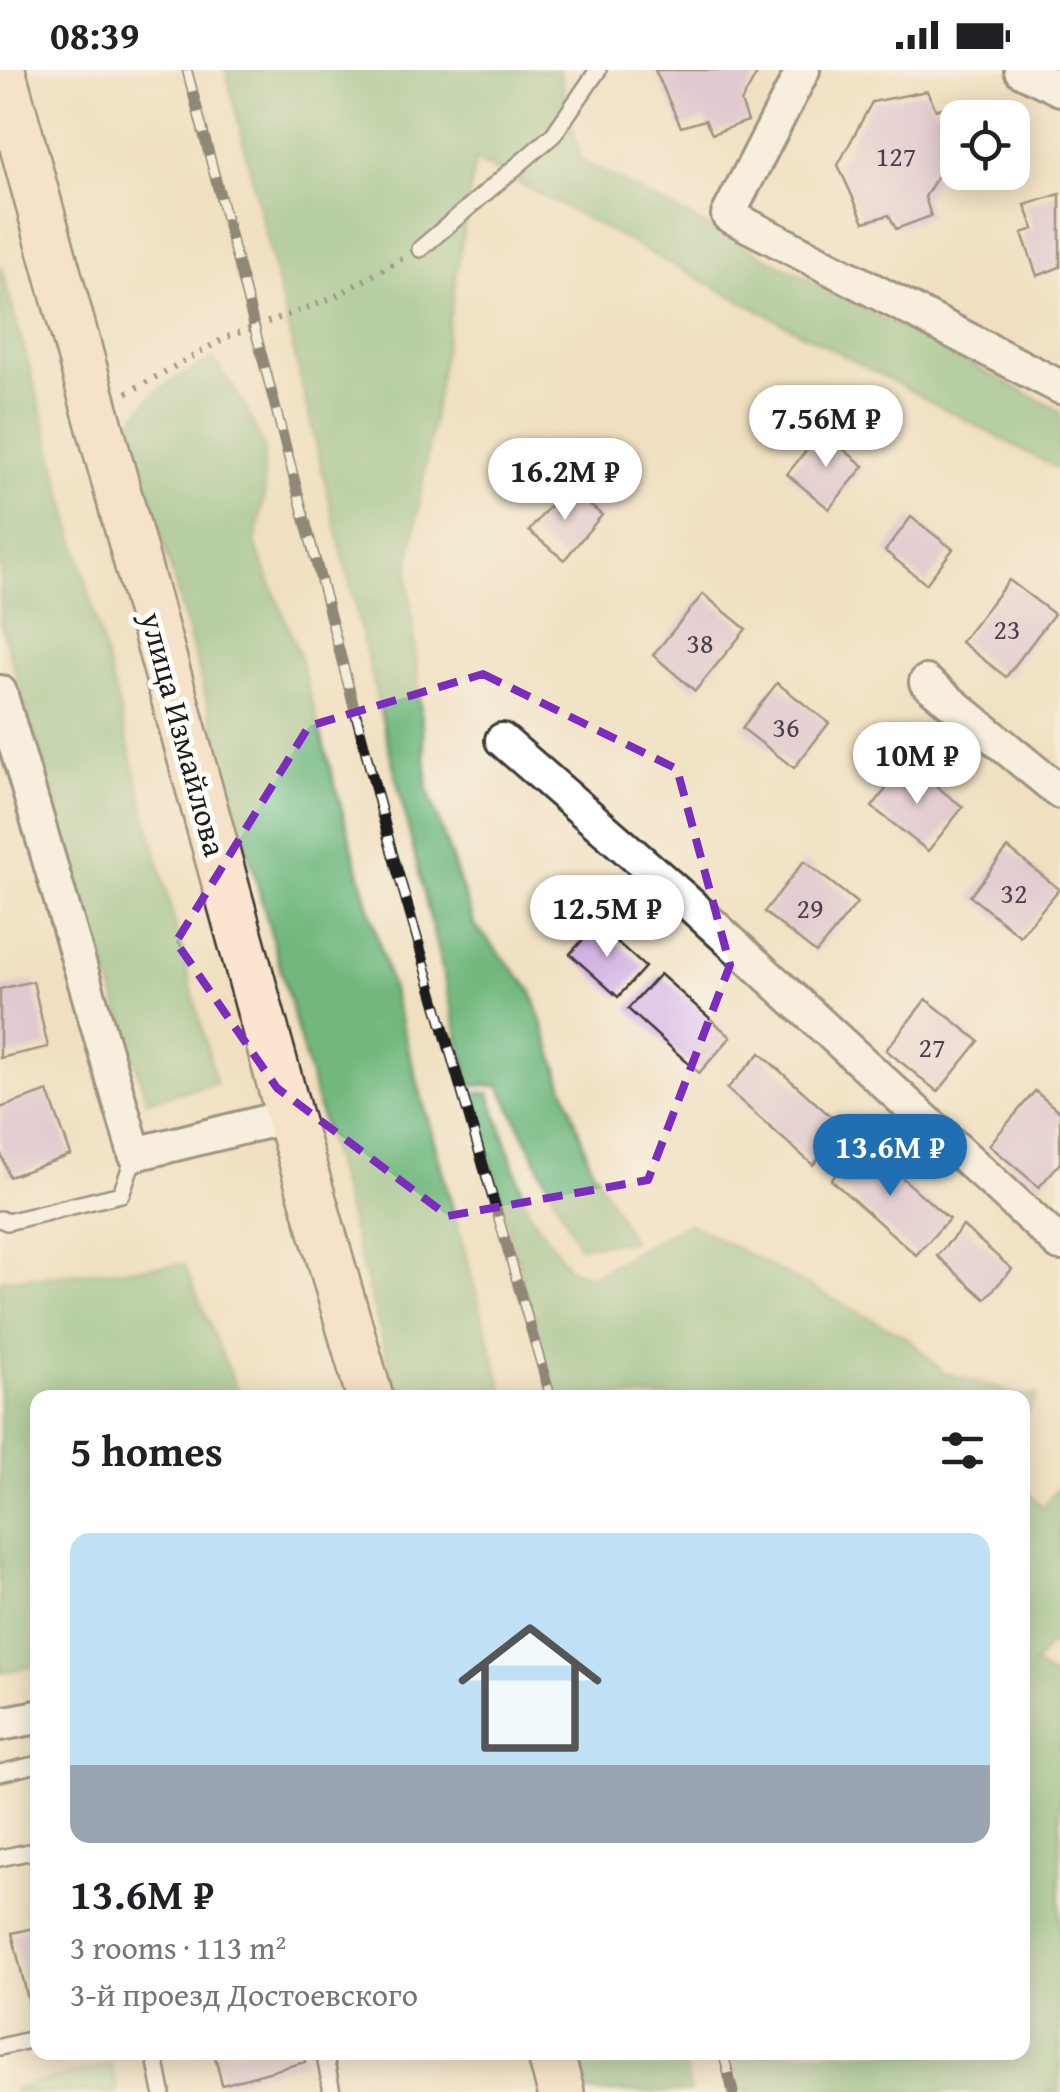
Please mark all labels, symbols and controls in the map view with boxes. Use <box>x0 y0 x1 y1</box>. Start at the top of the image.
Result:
text: 08:39 <box>50 7 140 63</box>
map controls <box>940 100 1030 190</box>
button: locate <box>940 100 1030 190</box>
house number: 127 <box>876 135 916 176</box>
pin: 7.56M ₽ <box>734 385 918 470</box>
text: 7.56M ₽ <box>771 394 881 441</box>
pin: 16.2M ₽ <box>473 438 657 523</box>
text: 16.2M ₽ <box>510 447 620 494</box>
street label: улица Измайлова <box>129 606 239 862</box>
house number: 23 <box>994 608 1020 649</box>
house number: 38 <box>687 622 713 663</box>
house number: 36 <box>773 706 799 747</box>
pin: 10M ₽ <box>847 722 987 807</box>
text: 10M ₽ <box>875 731 959 778</box>
house number: 32 <box>1001 872 1027 913</box>
pin: 12.5M ₽ <box>515 875 699 960</box>
text: 12.5M ₽ <box>552 884 662 931</box>
house number: 29 <box>797 887 823 928</box>
house number: 27 <box>919 1026 945 1067</box>
pin: 13.6M ₽ <box>798 1114 982 1199</box>
text: 13.6M ₽ <box>835 1123 945 1170</box>
text: 5 homes <box>70 1420 223 1481</box>
icon: filters <box>935 1423 990 1478</box>
icon: home <box>440 1598 620 1778</box>
text: 13.6M ₽ <box>70 1863 214 1924</box>
text: 3 rooms · 113 m² <box>70 1924 286 1971</box>
text: 3-й проезд Достоевского <box>70 1971 418 2018</box>

